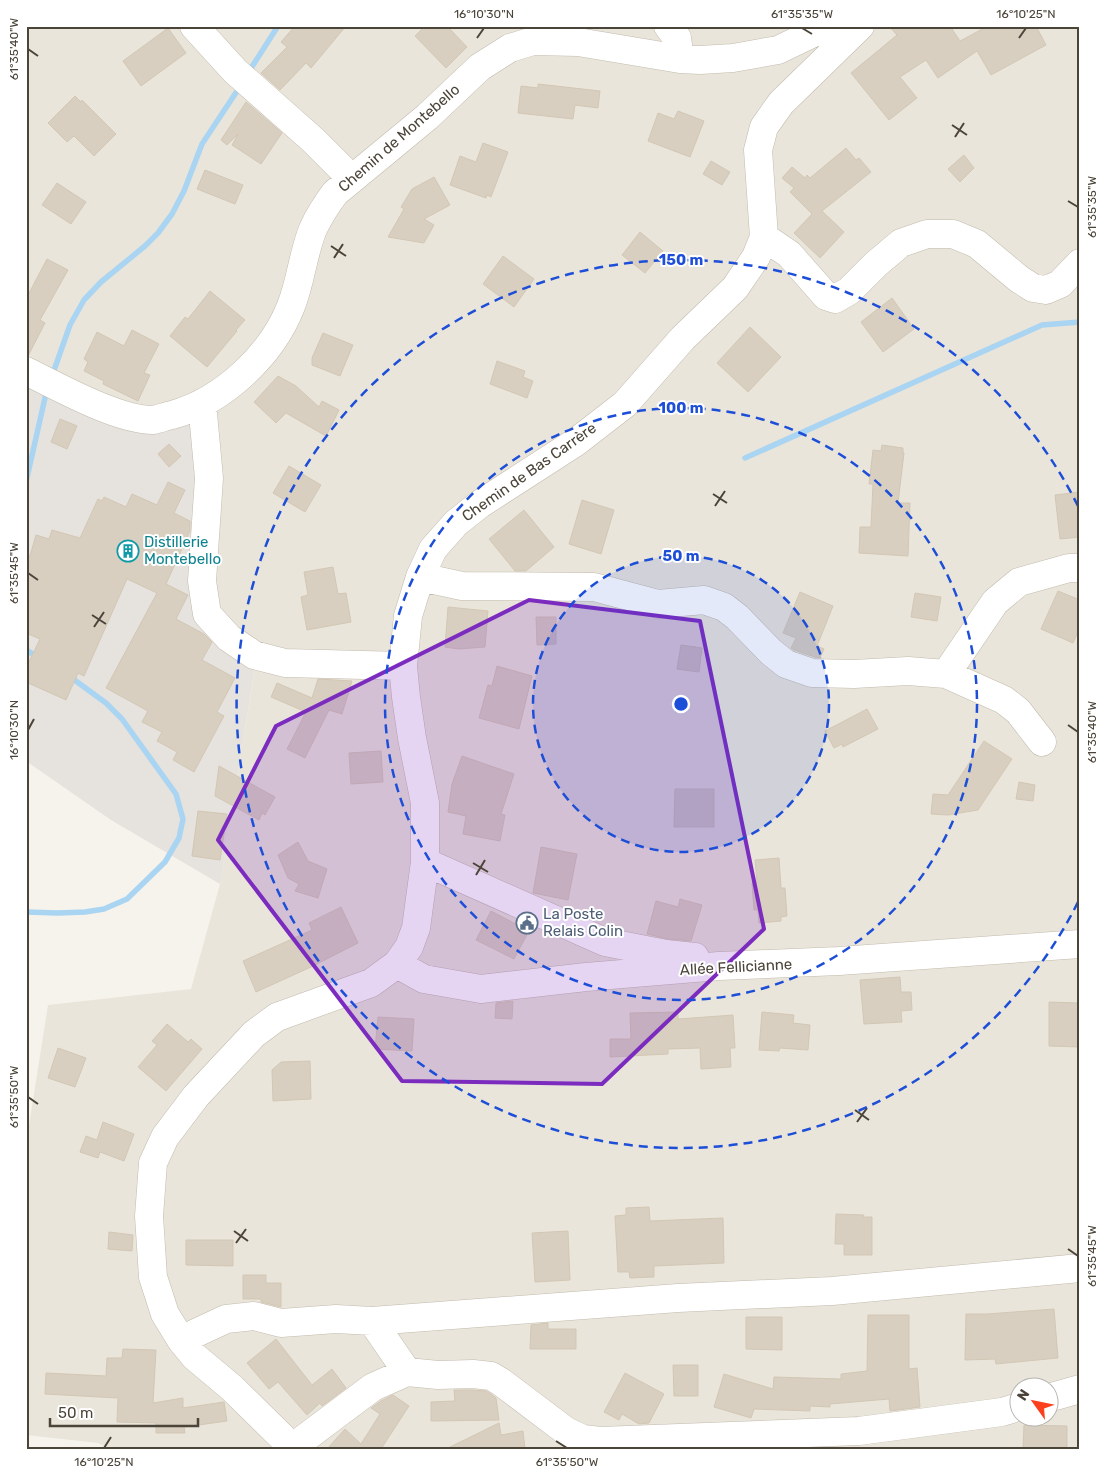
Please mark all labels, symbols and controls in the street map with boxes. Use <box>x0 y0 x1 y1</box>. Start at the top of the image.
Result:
text: 16°10'30"N <box>454 7 514 21</box>
text: 61°35'35"W <box>771 7 833 21</box>
text: 16°10'25"N <box>996 7 1056 21</box>
text: 61°35'40"W <box>7 17 21 80</box>
street label: Chemin de Montebello <box>335 80 463 196</box>
text: 61°35'35"W <box>1085 176 1099 238</box>
text: 150 m <box>659 251 703 269</box>
text: 100 m <box>659 399 703 417</box>
street label: Chemin de Bas Carrère <box>458 419 600 525</box>
place label: Distillerie Montebello <box>144 533 221 568</box>
building icon: Distillerie Montebello <box>116 539 140 563</box>
text: 61°35'45"W <box>7 542 21 604</box>
text: 50 m <box>663 547 699 565</box>
centre of rings <box>672 695 690 713</box>
text: 16°10'30"N <box>7 700 21 760</box>
text: 61°35'40"W <box>1085 700 1099 763</box>
place label: La Poste Relais Colin <box>543 905 623 940</box>
public building icon: La Poste Relais Colin <box>515 911 539 935</box>
street label: Allée Fellicianne <box>679 955 793 979</box>
text: 61°35'50"W <box>7 1065 21 1128</box>
text: 61°35'45"W <box>1085 1225 1099 1287</box>
north arrow <box>1008 1378 1058 1428</box>
text: N <box>1014 1386 1033 1404</box>
scale bar <box>50 1395 198 1427</box>
text: 50 m <box>58 1404 93 1422</box>
text: 16°10'25"N <box>74 1455 134 1469</box>
text: 61°35'50"W <box>536 1455 599 1469</box>

